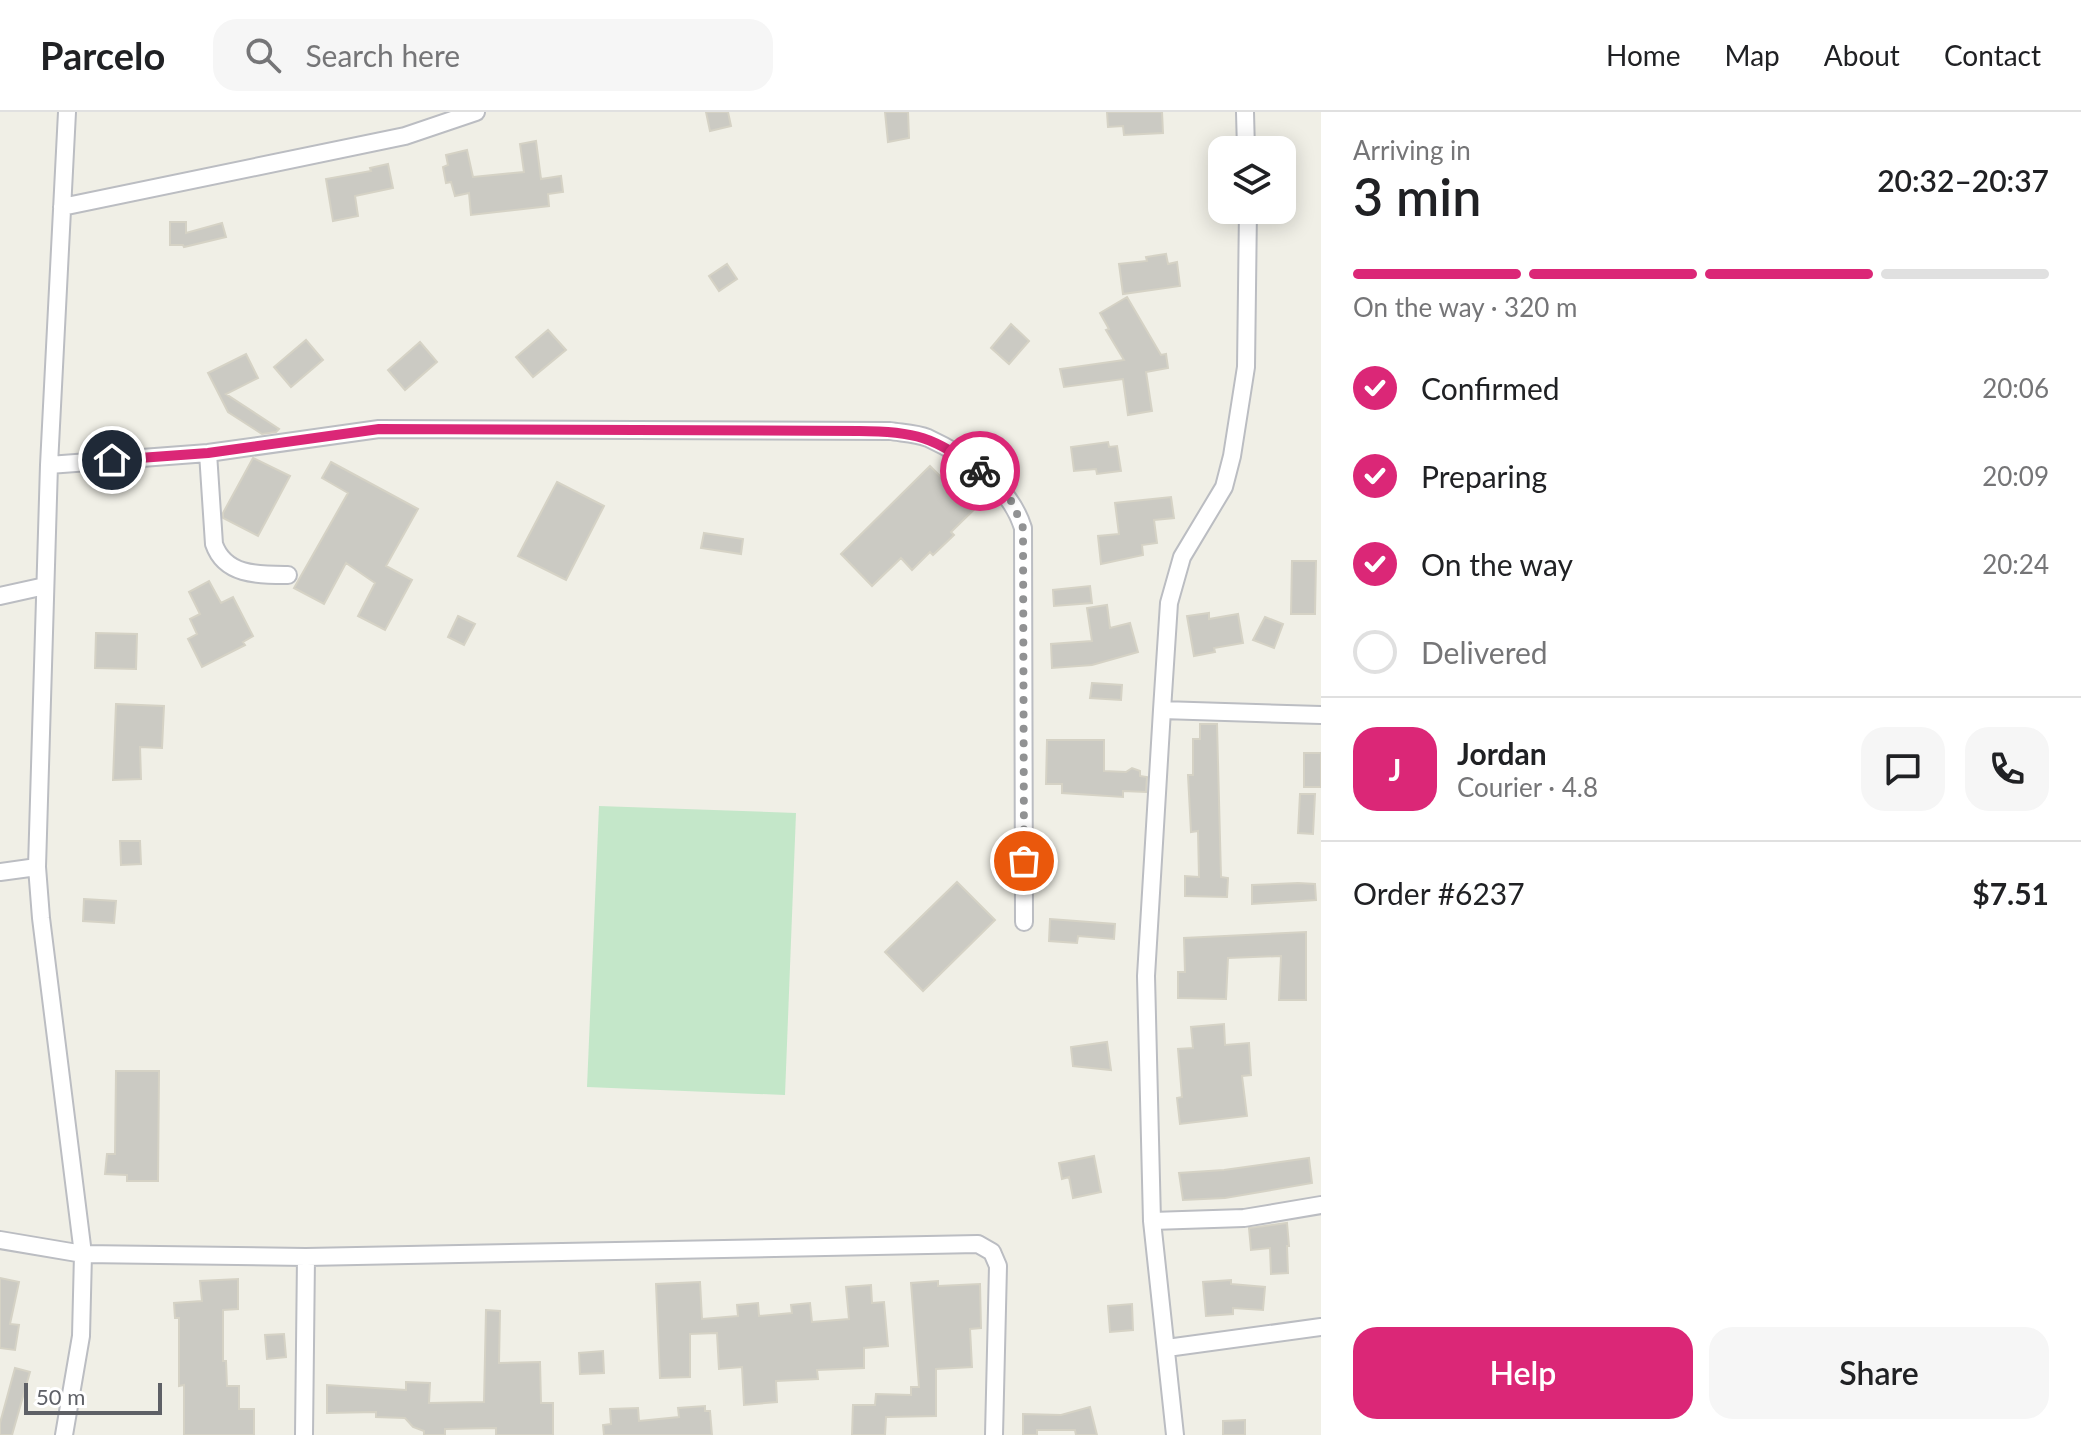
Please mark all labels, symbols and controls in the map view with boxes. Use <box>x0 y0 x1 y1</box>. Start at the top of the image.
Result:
search box <box>213 19 773 91</box>
text: Parcelo <box>40 32 165 78</box>
icon: search <box>241 33 285 77</box>
text: Search here <box>305 37 460 73</box>
text: Home <box>1606 38 1681 72</box>
text: Map <box>1725 38 1780 72</box>
text: About <box>1824 38 1900 72</box>
text: Contact <box>1944 38 2041 72</box>
text: Arriving in <box>1353 134 1471 166</box>
map controls <box>1208 136 1296 224</box>
button: layers <box>1208 136 1296 224</box>
text: 20:32–20:37 <box>1877 162 2049 198</box>
text: 3 min <box>1353 165 1481 227</box>
text: On the way · 320 m <box>1353 291 1577 323</box>
icon: check <box>1353 366 1397 410</box>
text: Confirmed <box>1421 370 1560 406</box>
text: 20:06 <box>1982 372 2049 404</box>
pin <box>78 426 146 494</box>
courier <box>940 431 1020 511</box>
icon: home <box>90 438 134 482</box>
icon: bike <box>958 449 1002 493</box>
icon: check <box>1353 454 1397 498</box>
text: Preparing <box>1421 458 1547 494</box>
text: 20:09 <box>1982 460 2049 492</box>
icon: check <box>1353 542 1397 586</box>
text: On the way <box>1421 546 1573 582</box>
text: 20:24 <box>1982 548 2049 580</box>
text: Delivered <box>1421 634 1548 670</box>
button: chat <box>1861 727 1945 811</box>
button: phone <box>1965 727 2049 811</box>
text: Jordan <box>1457 735 1547 771</box>
text: J <box>1389 751 1401 787</box>
text: Courier · 4.8 <box>1457 771 1598 803</box>
pin <box>990 827 1058 895</box>
icon: bag <box>1002 839 1046 883</box>
text: Order #6237 <box>1353 875 1525 911</box>
text: $7.51 <box>1972 875 2049 911</box>
button: Help <box>1353 1327 1693 1419</box>
button: Share <box>1709 1327 2049 1419</box>
scale bar <box>24 1379 162 1415</box>
text: 50 m <box>36 1383 85 1410</box>

